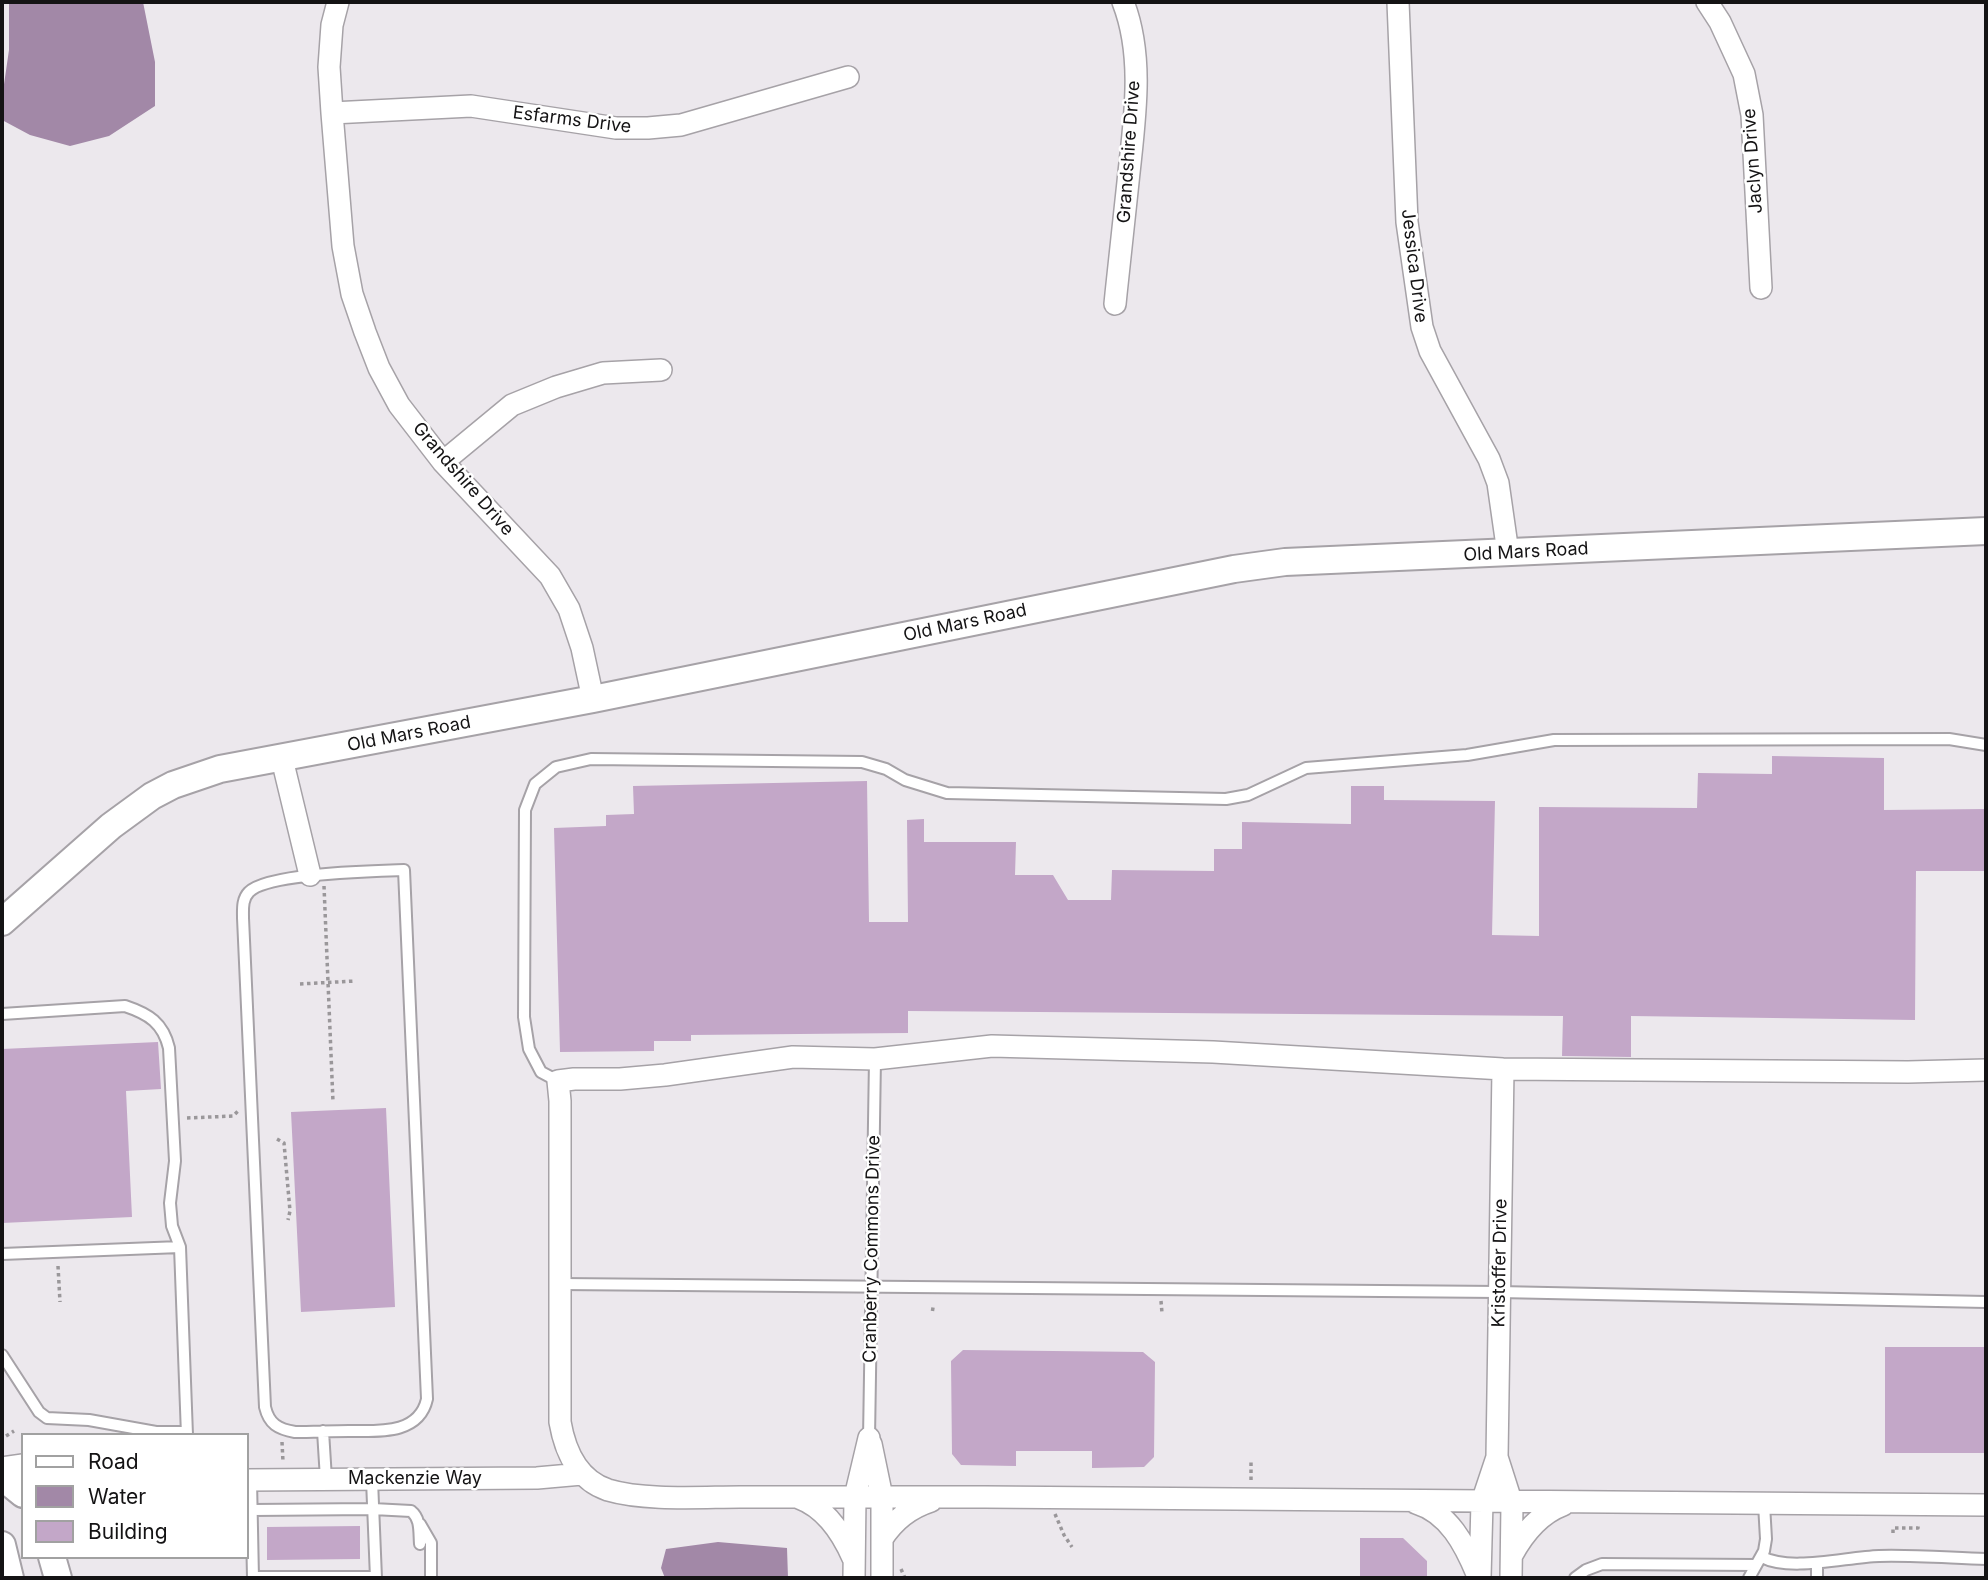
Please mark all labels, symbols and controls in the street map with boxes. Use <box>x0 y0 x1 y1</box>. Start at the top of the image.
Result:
street label: Grandshire Drive <box>1113 80 1145 224</box>
street label: Esfarms Drive <box>512 102 632 138</box>
street label: Jaclyn Drive <box>1739 108 1767 214</box>
street label: Jessica Drive <box>1396 208 1432 324</box>
street label: Grandshire Drive <box>408 418 518 540</box>
street label: Old Mars Road <box>1463 538 1589 566</box>
street label: Old Mars Road <box>901 599 1029 647</box>
street label: Old Mars Road <box>345 711 473 757</box>
street label: Cranberry Commons Drive <box>859 1135 885 1363</box>
street label: Kristoffer Drive <box>1488 1199 1512 1327</box>
legend <box>21 1433 248 1559</box>
text: Road <box>88 1449 139 1474</box>
street label: Mackenzie Way <box>348 1468 482 1490</box>
text: Water <box>88 1484 146 1509</box>
text: Building <box>88 1519 168 1544</box>

